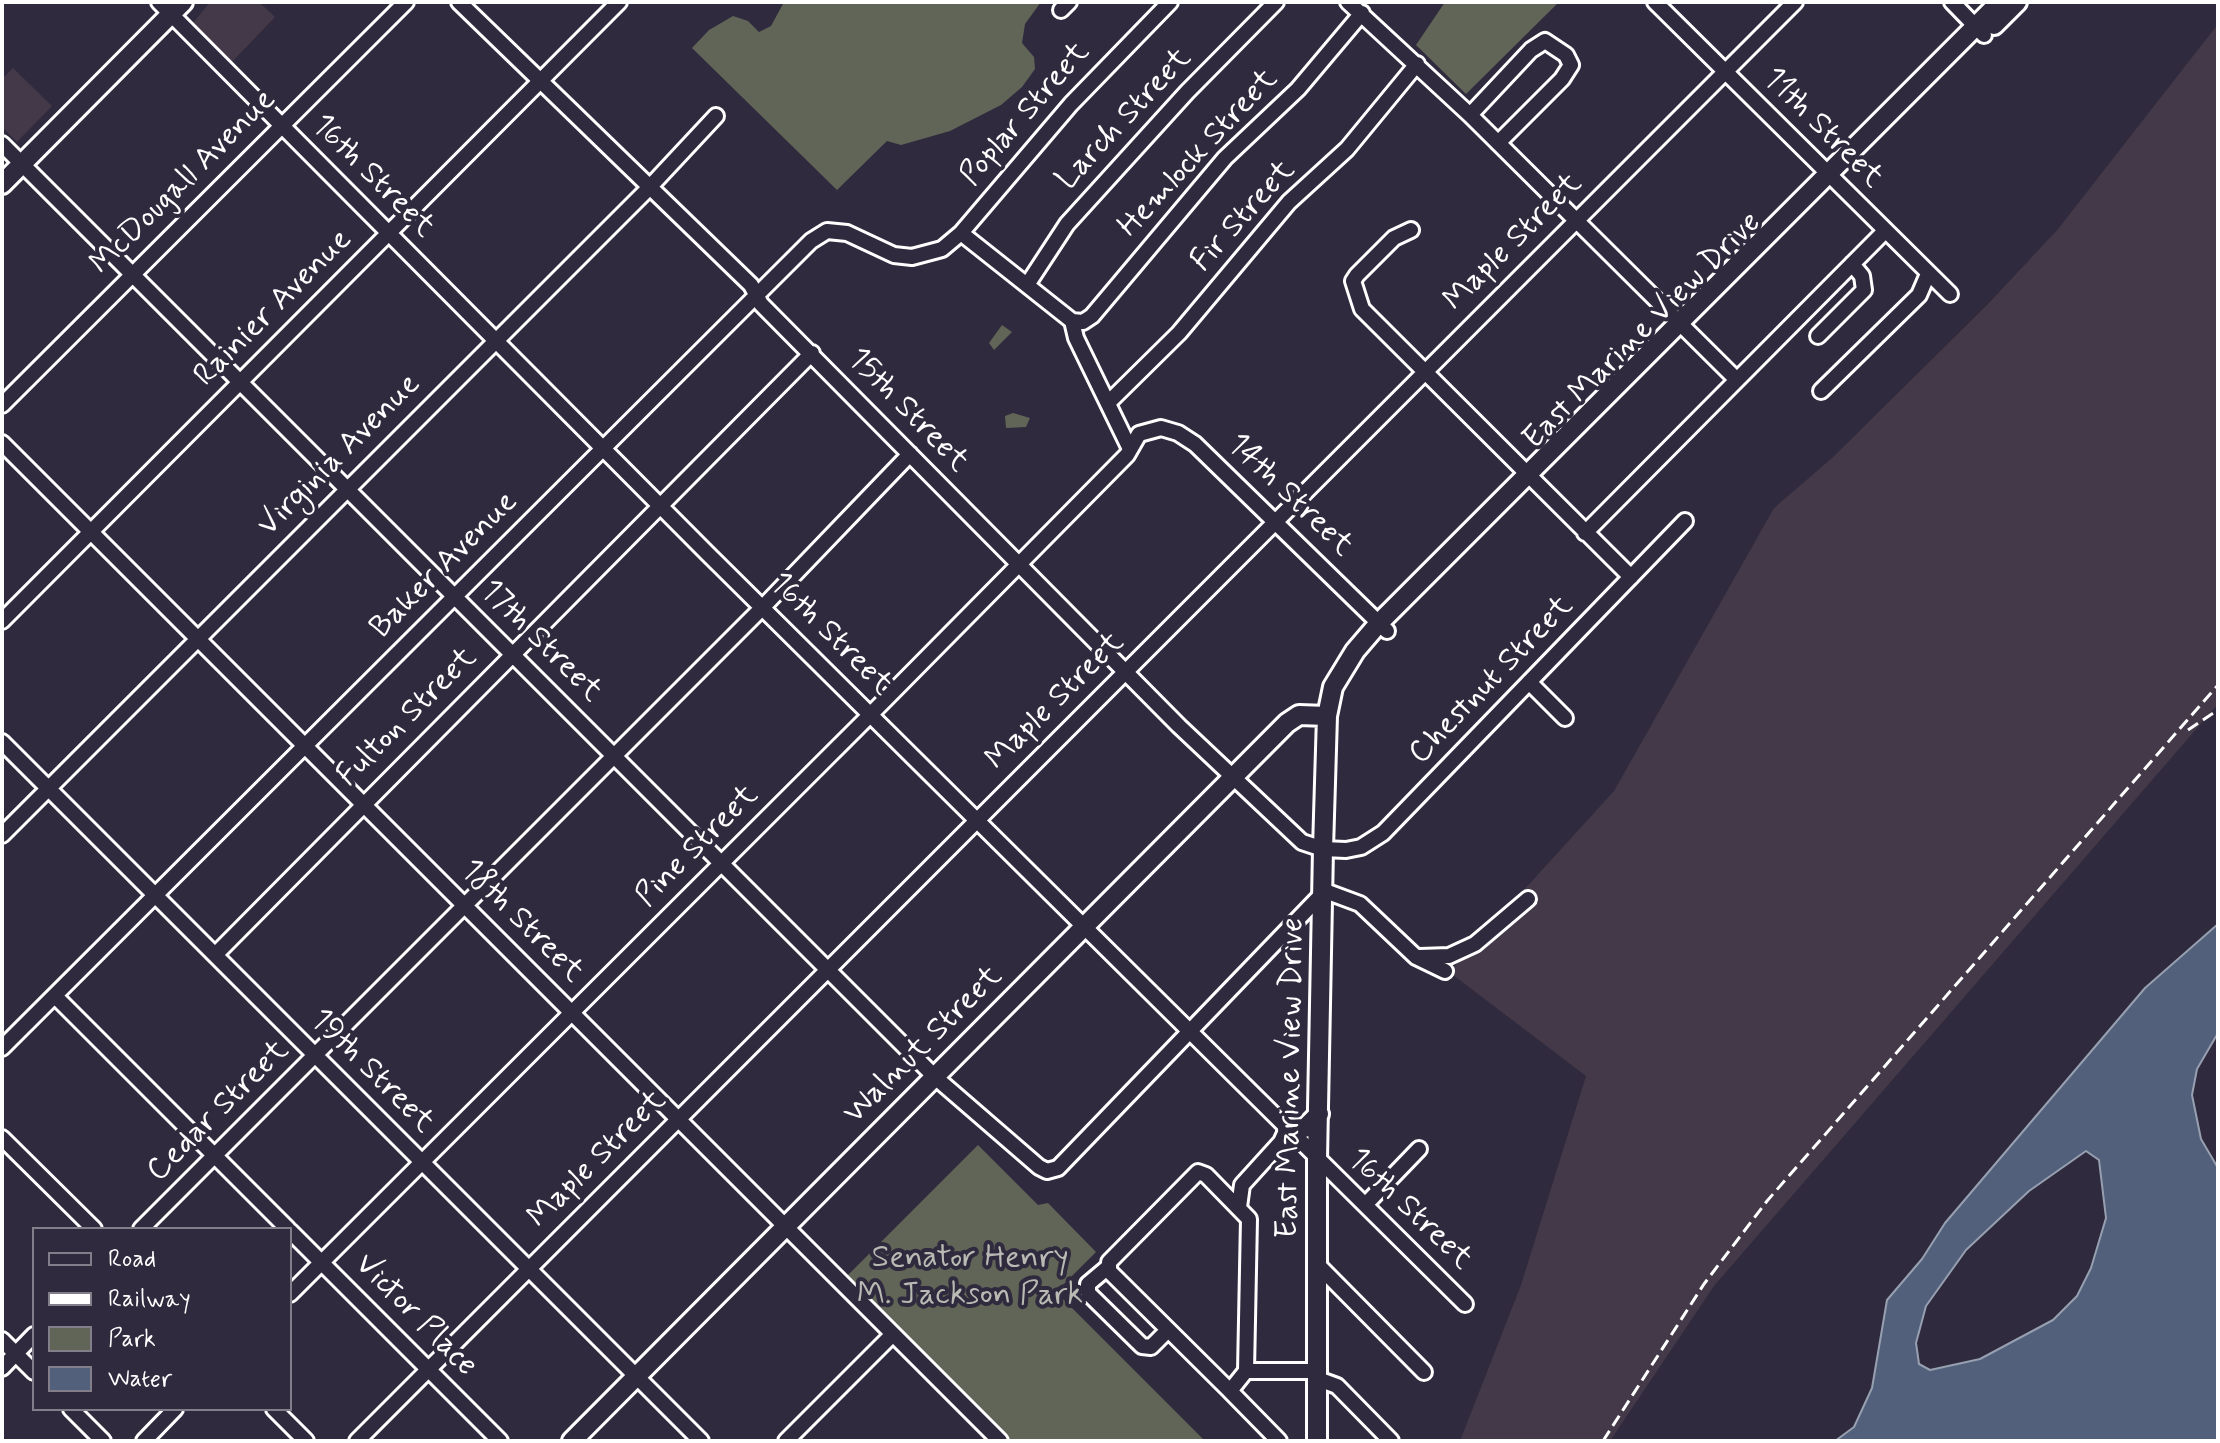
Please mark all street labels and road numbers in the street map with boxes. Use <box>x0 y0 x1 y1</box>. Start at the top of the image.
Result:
street label: Poplar Street <box>953 35 1099 195</box>
street label: Larch Street <box>1049 41 1201 199</box>
street label: 11th Street <box>1754 61 1890 197</box>
street label: Hemlock Street <box>1111 62 1287 246</box>
street label: McDougall Avenue <box>83 82 285 284</box>
street label: 16th Street <box>302 107 442 247</box>
street label: Fir Street <box>1184 153 1304 281</box>
street label: Maple Street <box>1437 166 1591 320</box>
street label: East Marine View Drive <box>1516 205 1770 459</box>
street label: Rainier Avenue <box>187 222 361 396</box>
street label: 15th Street <box>838 341 976 481</box>
street label: Virginia Avenue <box>251 367 429 545</box>
street label: 14th Street <box>1218 426 1360 566</box>
street label: Baker Avenue <box>363 484 527 648</box>
street label: 16th Street <box>760 565 900 705</box>
street label: 17th Street <box>471 573 609 711</box>
street label: Chestnut Street <box>1402 589 1582 773</box>
street label: Maple Street <box>979 625 1133 779</box>
street label: Fulton Street <box>330 640 486 796</box>
street label: Pine Street <box>629 778 767 916</box>
street label: 18th Street <box>451 852 591 992</box>
street label: East Marine View Drive <box>1270 917 1314 1239</box>
street label: Walnut Street <box>837 959 1011 1133</box>
street label: 19th Street <box>301 1002 441 1142</box>
street label: Cedar Street <box>140 1033 298 1191</box>
street label: Maple Street <box>521 1083 675 1237</box>
street label: 16th Street <box>1338 1141 1480 1279</box>
street label: Victor Place <box>346 1247 484 1385</box>

